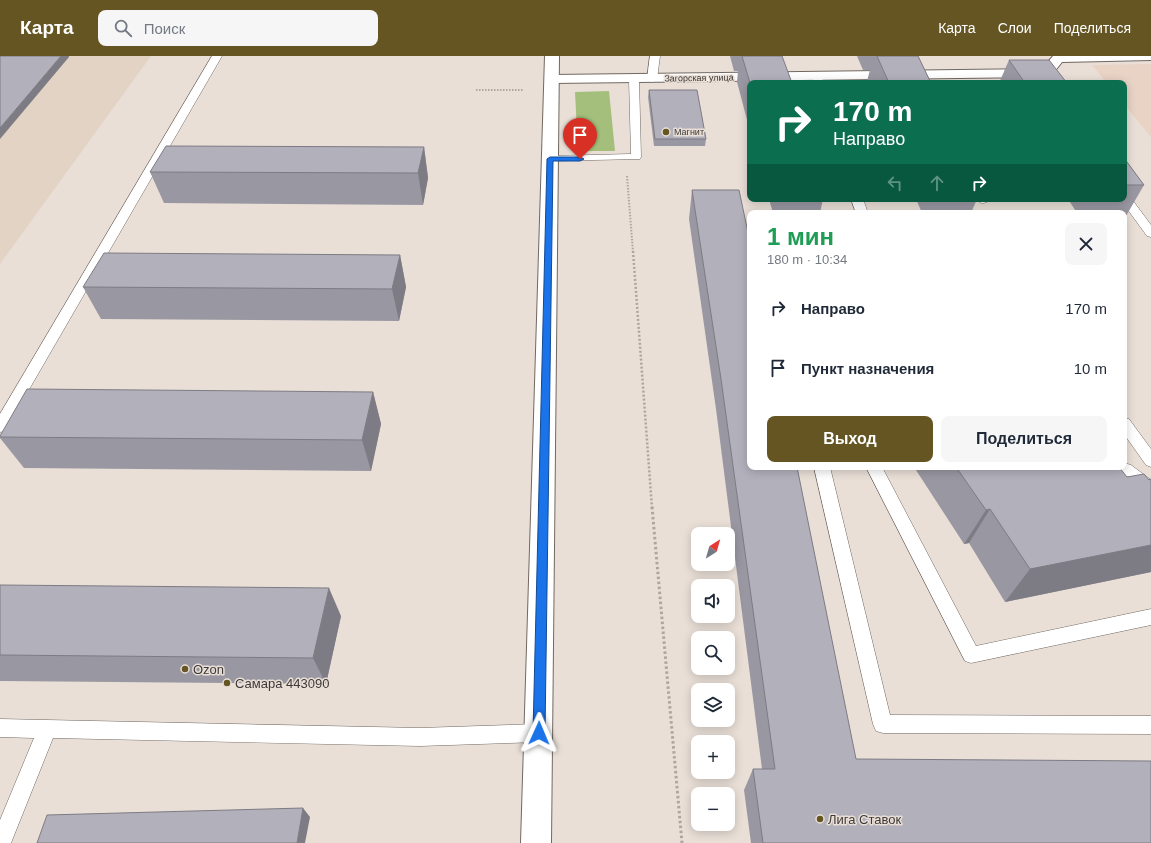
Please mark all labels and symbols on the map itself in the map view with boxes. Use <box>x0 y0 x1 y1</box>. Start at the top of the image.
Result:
street label: Загорская улица <box>664 72 734 84</box>
pin <box>563 118 597 159</box>
marker: Магнит <box>661 127 671 137</box>
place label: Магнит <box>674 127 704 137</box>
north arrow <box>691 527 735 571</box>
place label: Ozon <box>193 662 224 677</box>
marker: Ozon <box>180 664 190 674</box>
place label: Самара 443090 <box>235 676 329 691</box>
marker: Самара 443090 <box>222 678 232 688</box>
position arrow <box>518 712 560 754</box>
place label: Лига Ставок <box>828 812 902 827</box>
marker: Лига Ставок <box>815 814 825 824</box>

